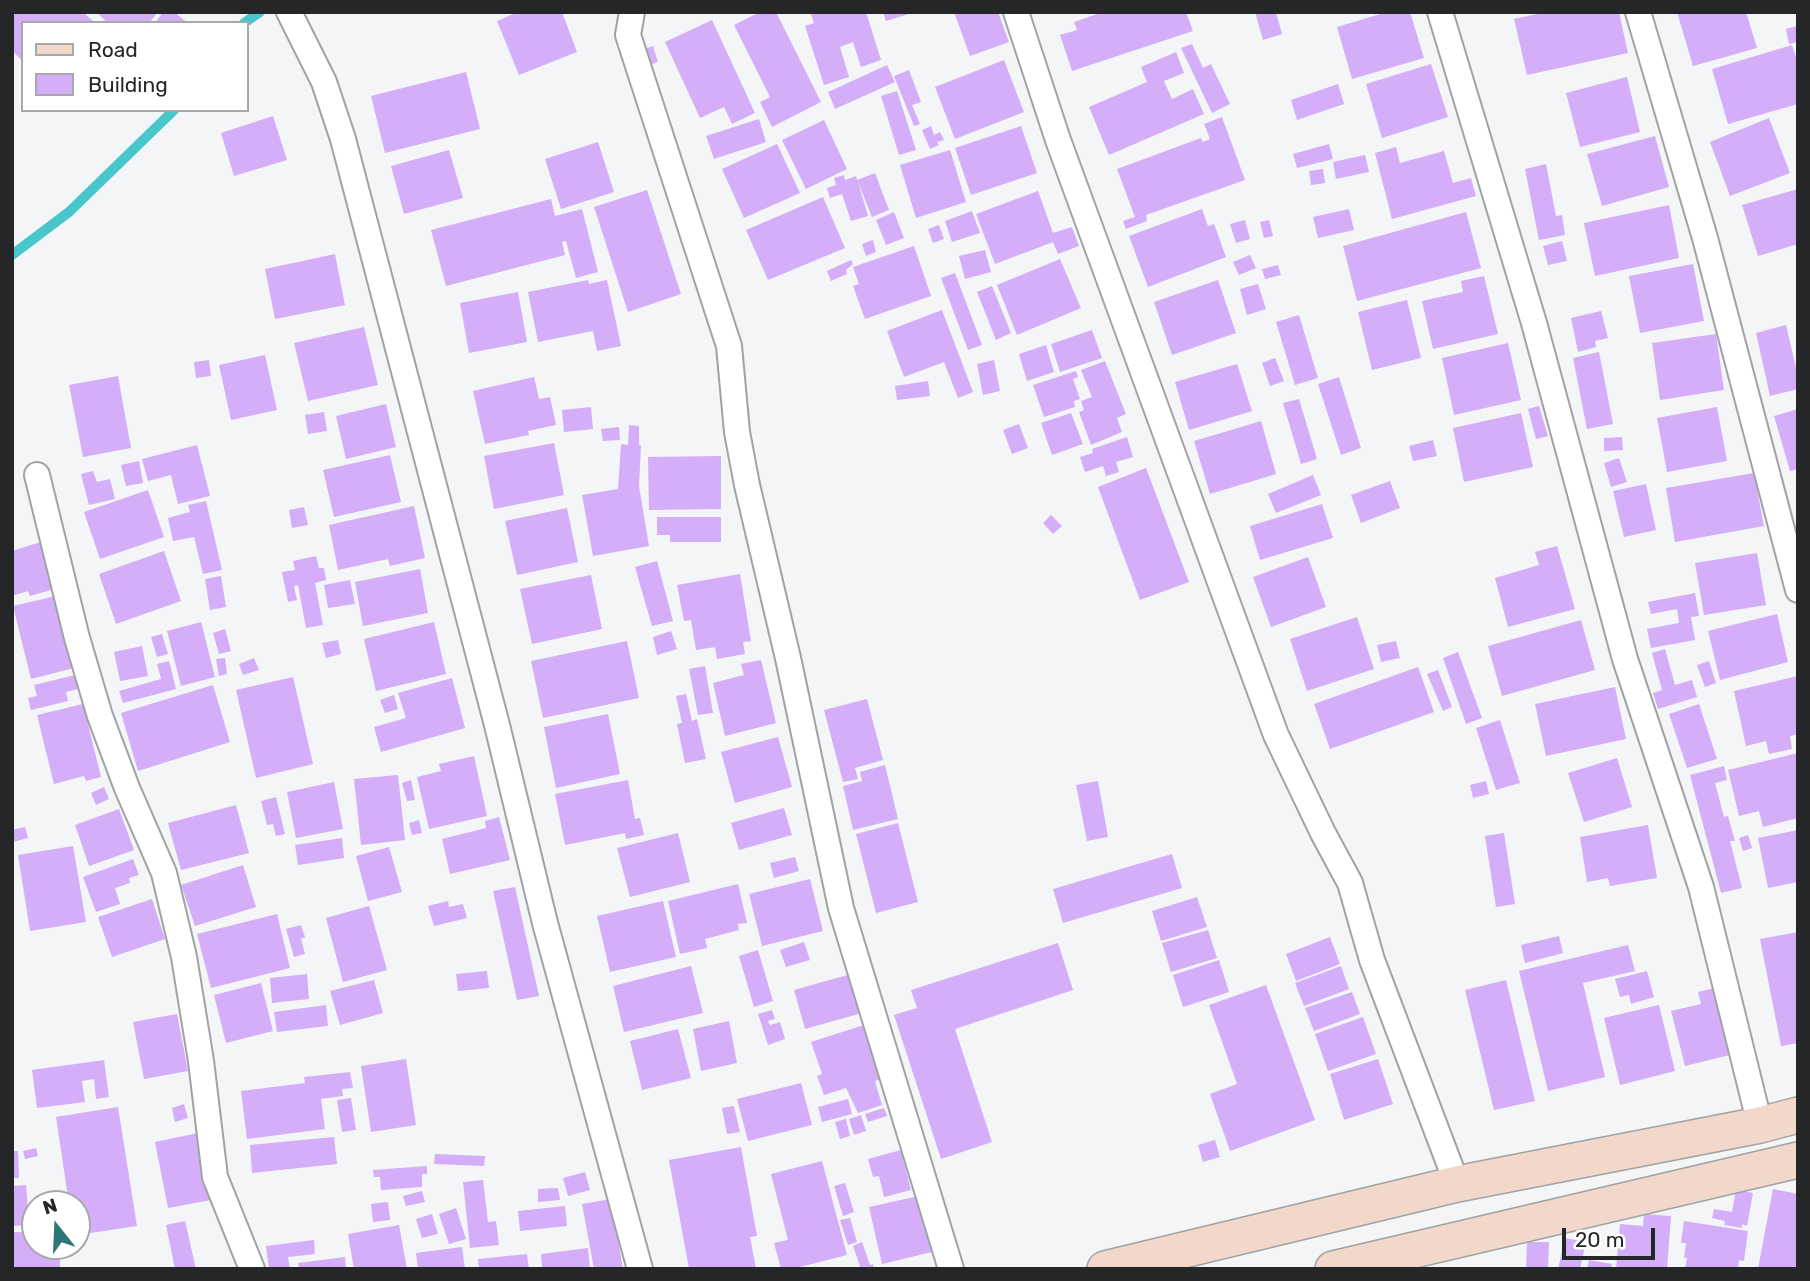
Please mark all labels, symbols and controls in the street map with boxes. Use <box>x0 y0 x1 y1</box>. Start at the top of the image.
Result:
legend <box>21 21 248 112</box>
text: Road <box>88 37 138 62</box>
text: Building <box>88 72 168 97</box>
north arrow <box>21 1190 91 1260</box>
text: N <box>40 1193 60 1220</box>
scale bar <box>1565 1214 1658 1258</box>
text: 20 m <box>1575 1227 1624 1252</box>

